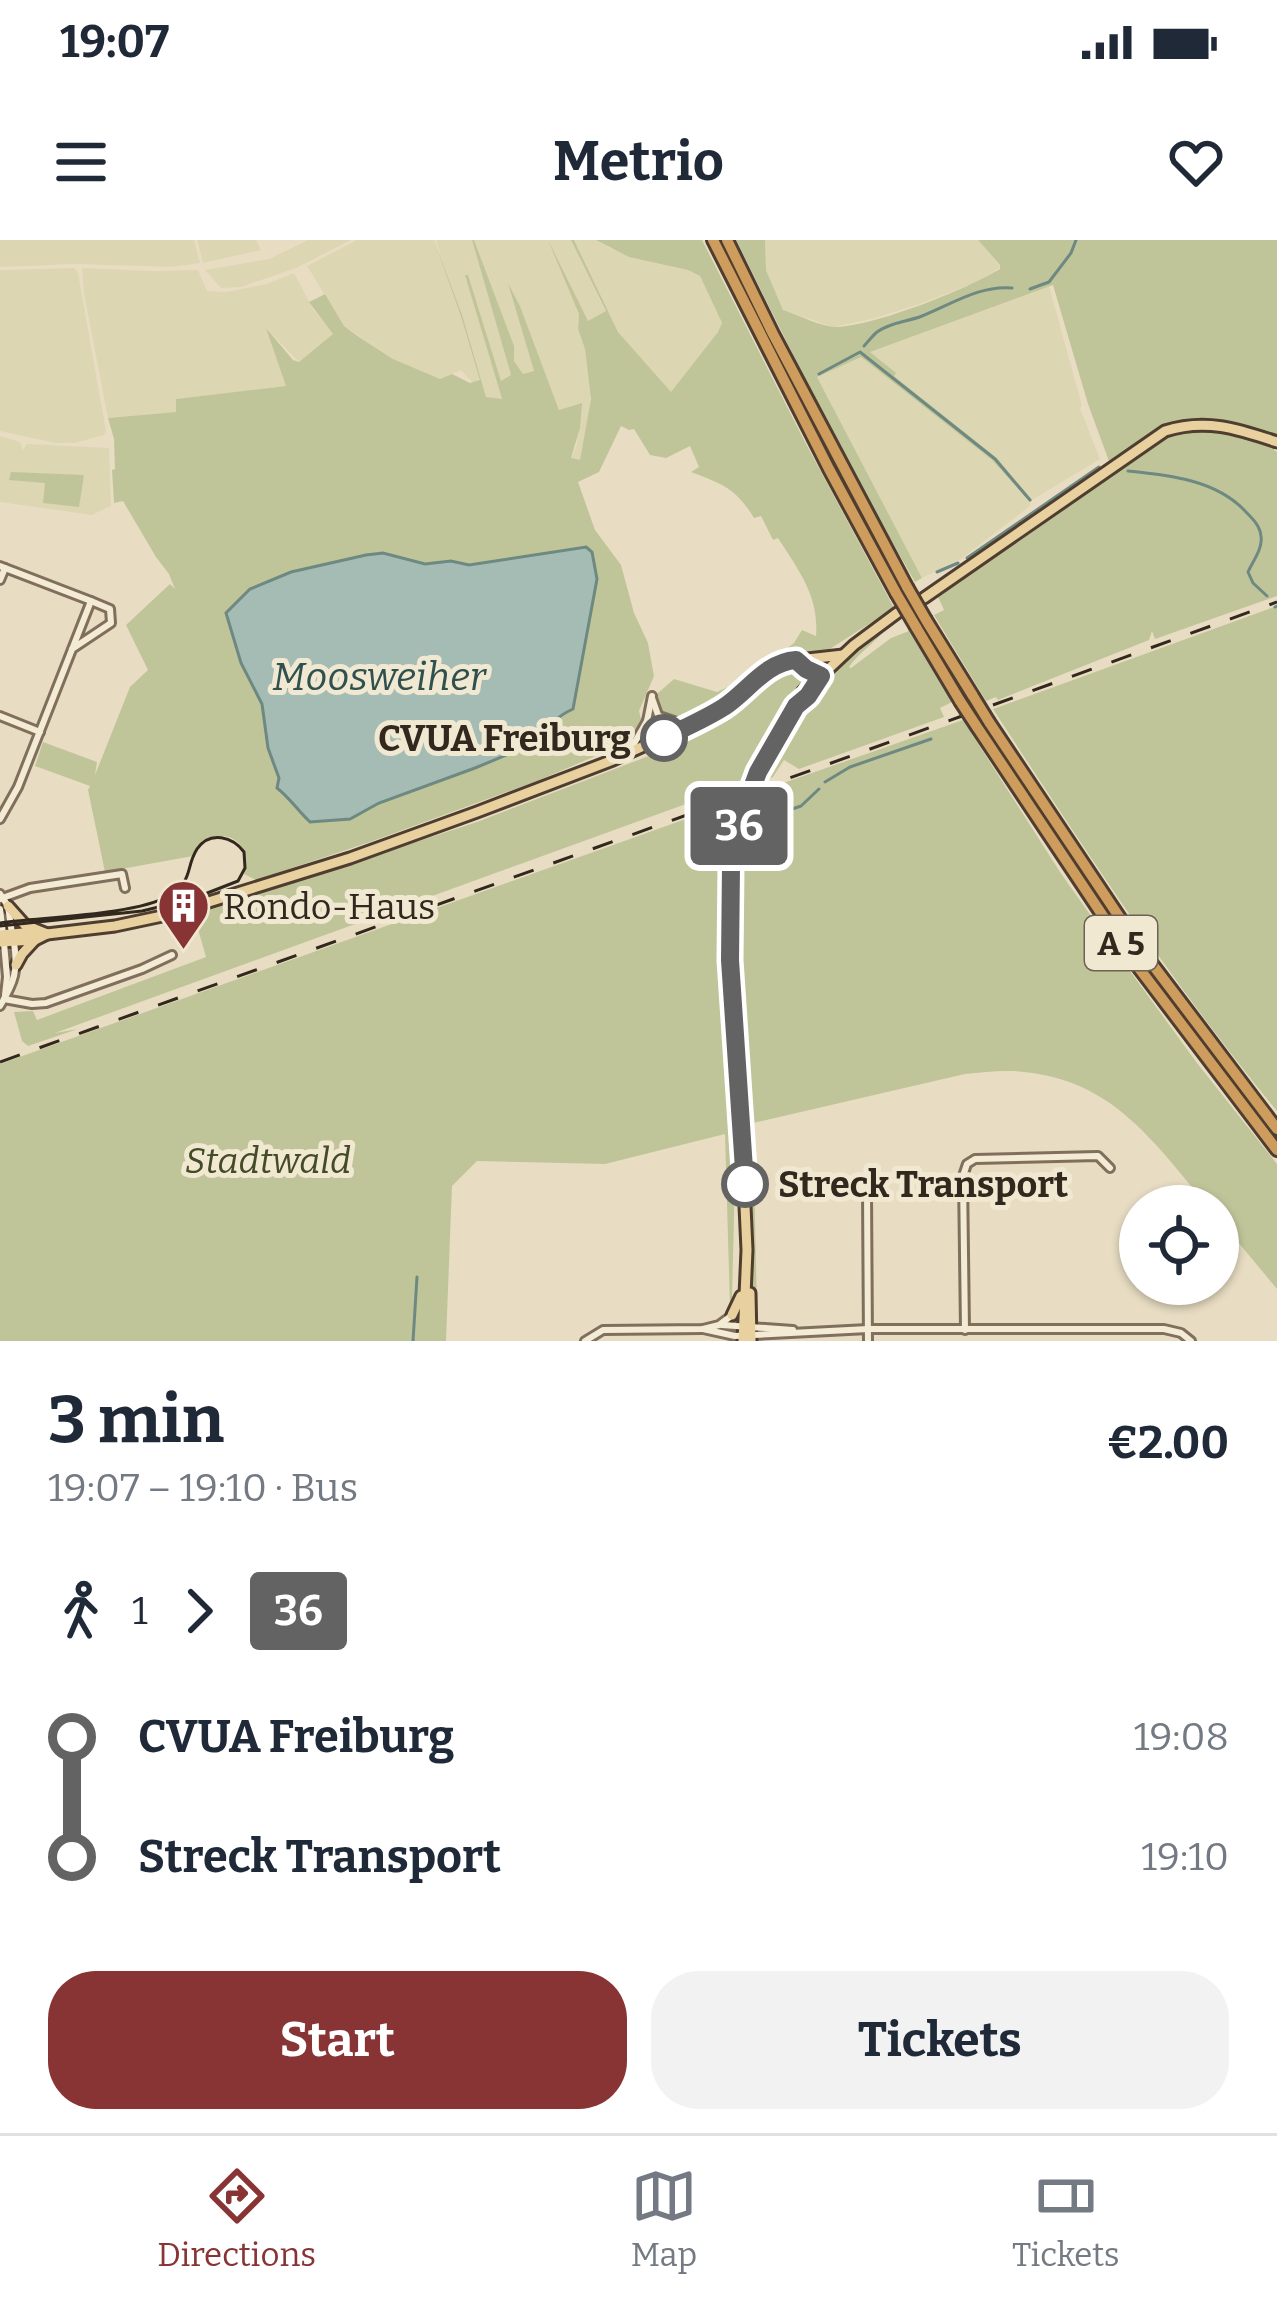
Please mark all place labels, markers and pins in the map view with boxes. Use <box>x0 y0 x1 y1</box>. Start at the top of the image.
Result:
marker: CVUA Freiburg <box>642 716 686 760</box>
place label: CVUA Freiburg <box>378 717 631 761</box>
building icon: Rondo-Haus <box>156 878 212 952</box>
place label: Rondo-Haus <box>223 885 435 929</box>
marker: Streck Transport <box>723 1162 767 1206</box>
place label: Streck Transport <box>778 1163 1068 1207</box>

